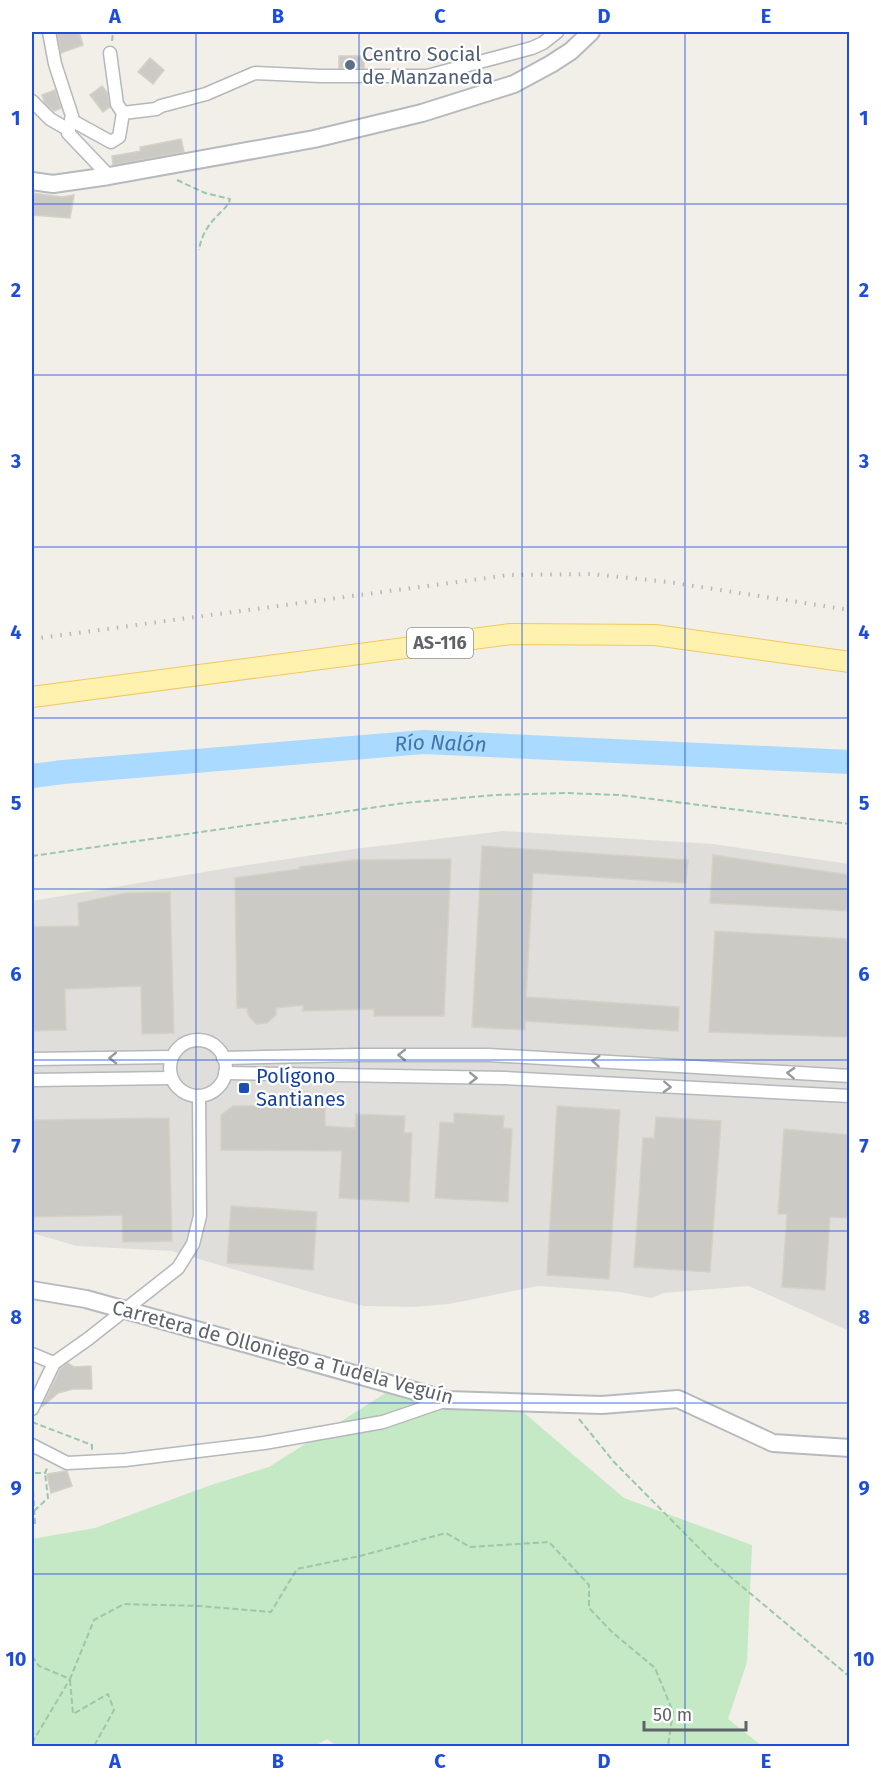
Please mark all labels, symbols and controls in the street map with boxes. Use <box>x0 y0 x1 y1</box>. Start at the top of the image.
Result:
text: A <box>108 4 122 28</box>
text: B <box>272 4 284 28</box>
text: C <box>434 4 446 28</box>
text: D <box>597 4 611 28</box>
text: E <box>761 4 771 28</box>
place label: Centro Social de Manzaneda <box>362 42 493 89</box>
marker: Centro Social de Manzaneda <box>343 58 357 72</box>
text: 1 <box>11 106 21 130</box>
text: 1 <box>859 106 869 130</box>
text: 2 <box>11 278 21 302</box>
text: 2 <box>859 278 869 302</box>
text: 3 <box>10 449 21 473</box>
text: 3 <box>858 449 869 473</box>
text: 4 <box>10 620 22 644</box>
text: 4 <box>858 620 870 644</box>
road number: AS-116 <box>407 628 473 658</box>
water label: Río Nalón <box>393 729 487 758</box>
text: 5 <box>11 791 22 815</box>
text: 5 <box>859 791 870 815</box>
text: 6 <box>10 962 22 986</box>
text: 6 <box>858 962 870 986</box>
one-way arrow <box>397 1049 406 1061</box>
one-way arrow <box>109 1052 118 1064</box>
one-way arrow <box>592 1055 601 1068</box>
place label: Polígono Santianes <box>256 1064 345 1111</box>
one-way arrow <box>787 1066 796 1079</box>
one-way arrow <box>468 1071 477 1084</box>
one-way arrow <box>663 1080 672 1093</box>
marker: Polígono Santianes <box>237 1081 251 1095</box>
text: 7 <box>11 1134 21 1158</box>
text: 7 <box>859 1134 869 1158</box>
street label: Carretera de Olloniego a Tudela Veguín <box>110 1295 456 1409</box>
text: 8 <box>10 1305 22 1329</box>
text: 8 <box>858 1305 870 1329</box>
text: 9 <box>10 1476 22 1500</box>
text: 9 <box>858 1476 870 1500</box>
text: 10 <box>6 1647 26 1671</box>
text: 10 <box>854 1647 874 1671</box>
scale bar <box>644 1694 746 1732</box>
text: 50 m <box>653 1704 692 1726</box>
text: A <box>108 1749 122 1773</box>
text: B <box>272 1749 284 1773</box>
text: C <box>434 1749 446 1773</box>
text: D <box>597 1749 611 1773</box>
text: E <box>761 1749 771 1773</box>

